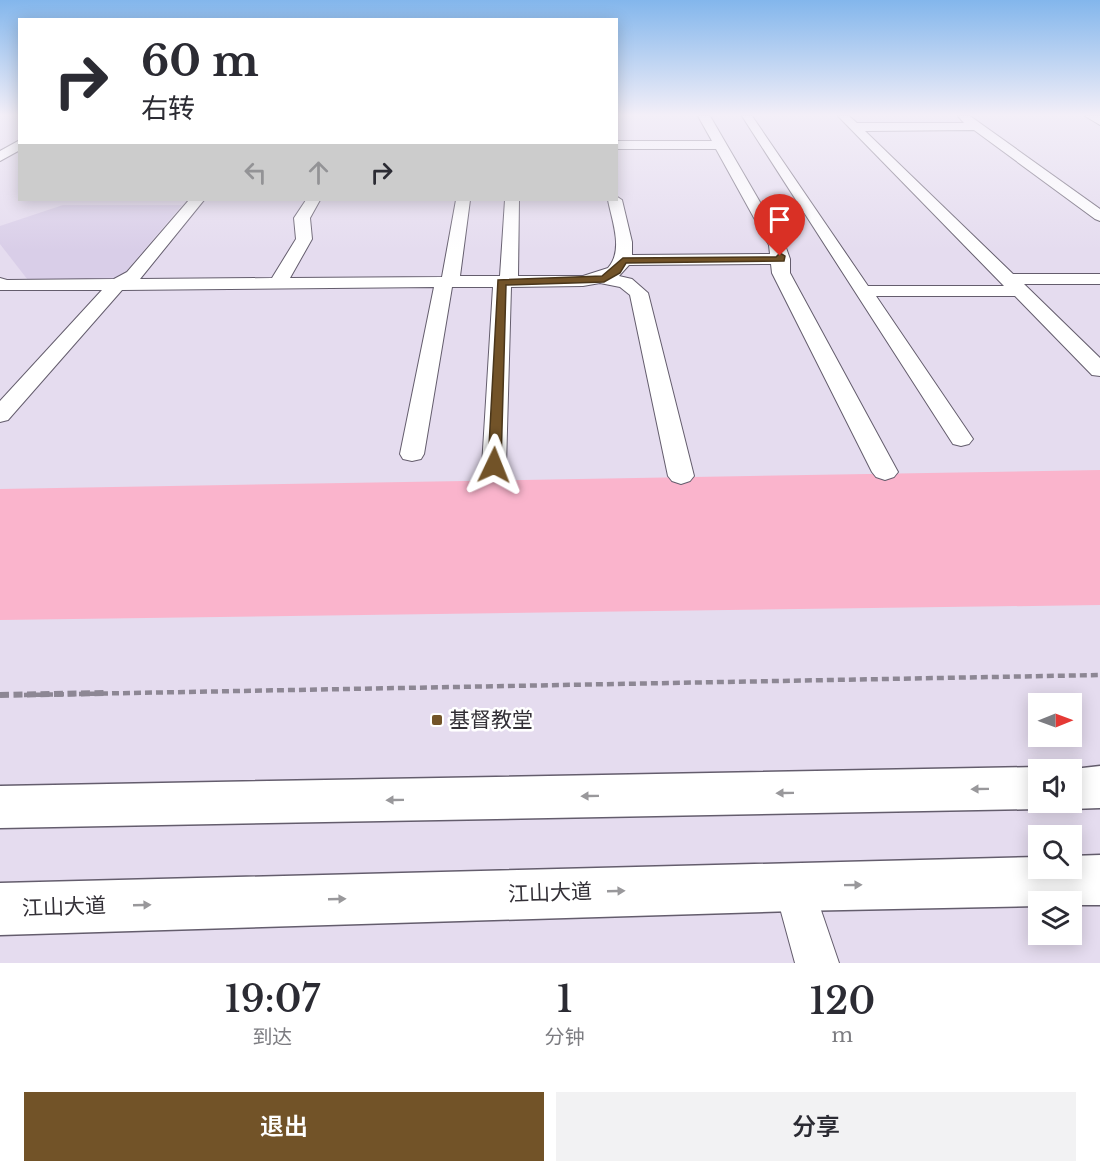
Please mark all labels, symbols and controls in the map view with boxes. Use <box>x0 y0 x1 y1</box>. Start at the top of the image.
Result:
text: 60 m <box>141 35 259 87</box>
icon: right <box>42 42 120 120</box>
text: 右转 <box>141 92 195 125</box>
icon: left <box>239 156 272 189</box>
icon: ahead <box>302 156 335 189</box>
icon: right <box>365 156 398 189</box>
pin <box>754 194 805 256</box>
icon: arrive <box>763 203 796 236</box>
position arrow <box>462 433 526 497</box>
north arrow <box>1028 693 1082 747</box>
map controls <box>1028 693 1082 945</box>
place label: 基督教堂 <box>449 707 533 733</box>
marker: 基督教堂 <box>430 713 444 727</box>
button: sound <box>1028 759 1082 813</box>
one-way arrow <box>970 784 989 794</box>
one-way arrow <box>775 788 794 798</box>
one-way arrow <box>580 791 599 801</box>
one-way arrow <box>385 795 404 805</box>
button: search <box>1028 825 1082 879</box>
street label: 江山大道 <box>508 879 592 907</box>
one-way arrow <box>844 880 863 890</box>
one-way arrow <box>607 887 626 896</box>
button: layers <box>1028 891 1082 945</box>
street label: 江山大道 <box>22 893 106 921</box>
one-way arrow <box>328 895 347 904</box>
one-way arrow <box>133 900 152 910</box>
text: 19:07 <box>225 977 320 1022</box>
text: 1 <box>557 977 573 1022</box>
text: 120 <box>810 979 875 1024</box>
text: m <box>832 1023 853 1047</box>
text: 到达 <box>252 1025 292 1049</box>
text: 分钟 <box>545 1025 585 1049</box>
button: 退出 <box>24 1092 544 1161</box>
button: 分享 <box>556 1092 1076 1161</box>

